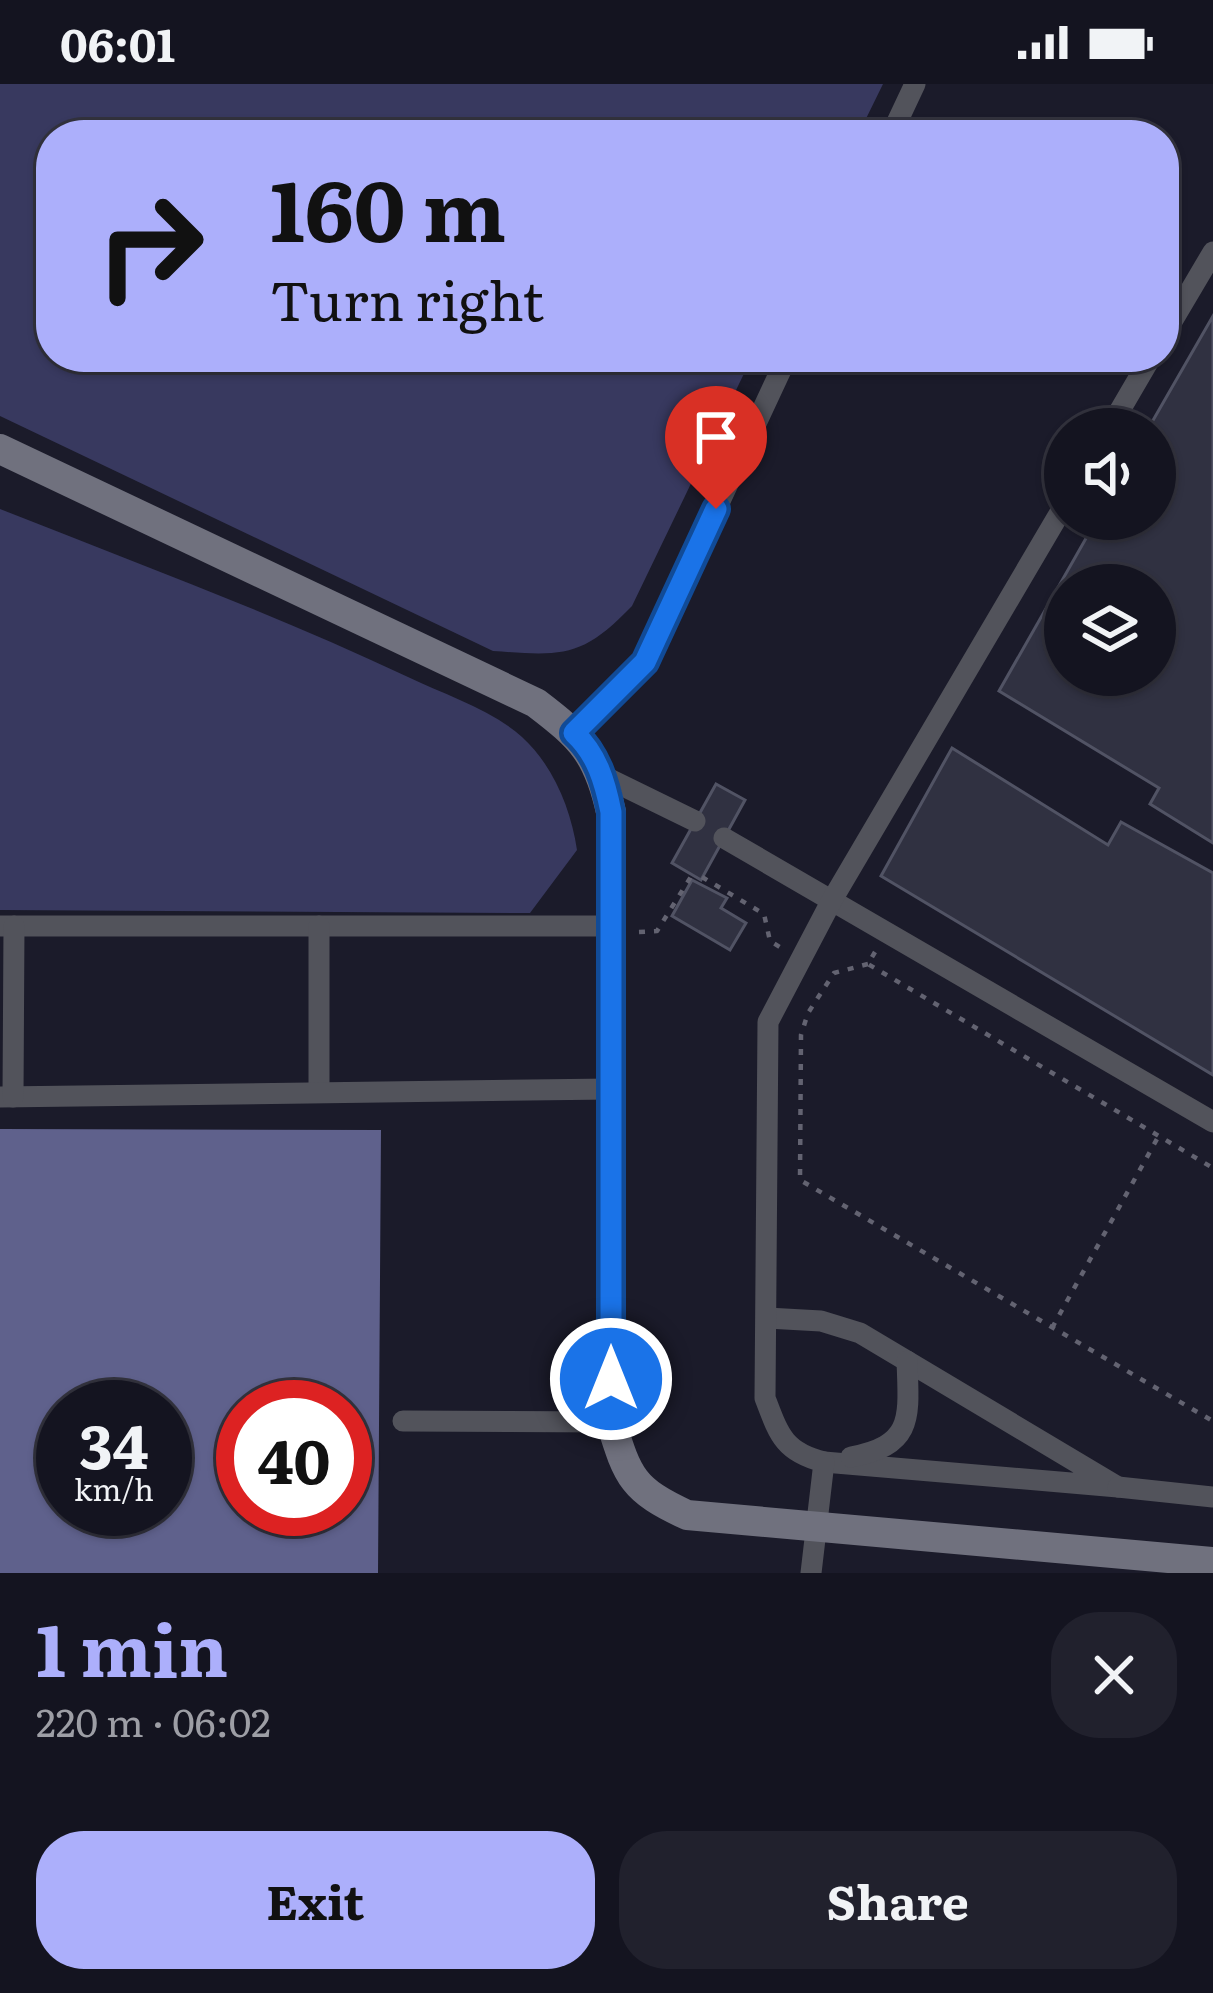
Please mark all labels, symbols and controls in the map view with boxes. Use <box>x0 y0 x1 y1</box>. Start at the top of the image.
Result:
text: 06:01 <box>60 9 175 76</box>
text: 160 m <box>270 143 506 268</box>
icon: right <box>72 168 228 324</box>
text: Turn right <box>270 257 544 338</box>
pin <box>665 386 767 509</box>
icon: arrive <box>683 404 749 470</box>
map controls <box>1044 408 1176 696</box>
button: sound <box>1044 408 1176 540</box>
button: layers <box>1044 564 1176 696</box>
position arrow <box>548 1316 674 1442</box>
speed limit sign: 40 <box>216 1380 372 1536</box>
text: 34 <box>79 1398 149 1487</box>
text: km/h <box>74 1466 154 1510</box>
text: 1 min <box>36 1592 228 1699</box>
button: close <box>1051 1612 1177 1738</box>
text: 220 m · 06:02 <box>36 1691 271 1749</box>
button: Exit <box>36 1831 595 1969</box>
button: Share <box>619 1831 1177 1969</box>

